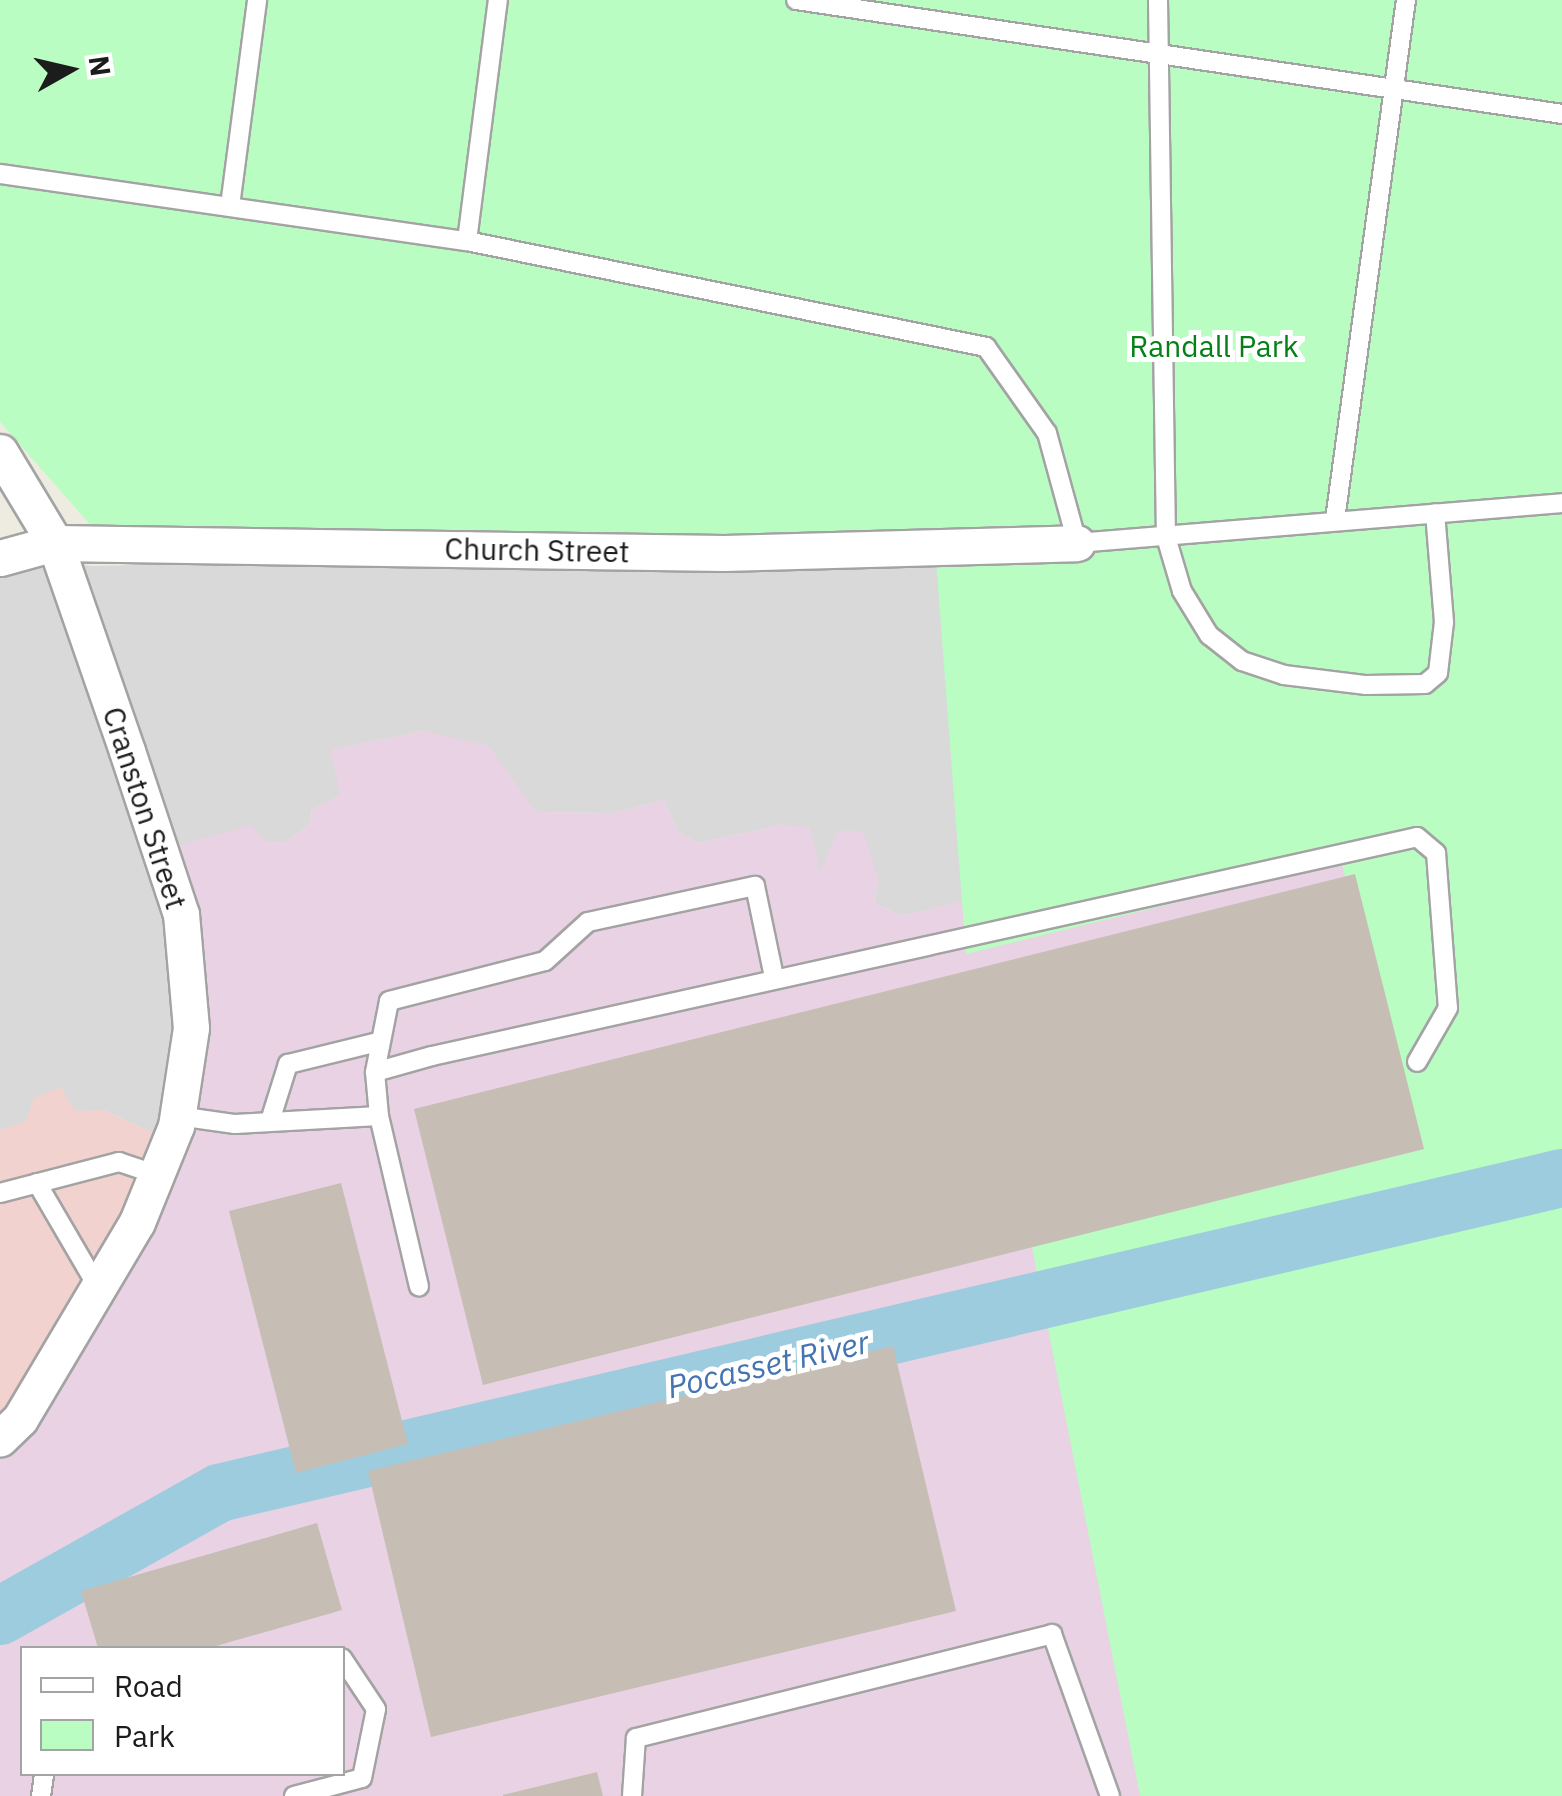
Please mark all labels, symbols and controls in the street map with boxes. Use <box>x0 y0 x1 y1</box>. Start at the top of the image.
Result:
north arrow <box>20 20 120 120</box>
text: N <box>80 53 120 78</box>
park label: Randall Park <box>1129 328 1299 364</box>
street label: Church Street <box>444 530 630 570</box>
street label: Cranston Street <box>95 702 195 914</box>
water label: Pocasset River <box>663 1322 873 1406</box>
legend <box>20 1646 345 1776</box>
text: Road <box>114 1666 183 1705</box>
text: Park <box>114 1716 175 1755</box>

